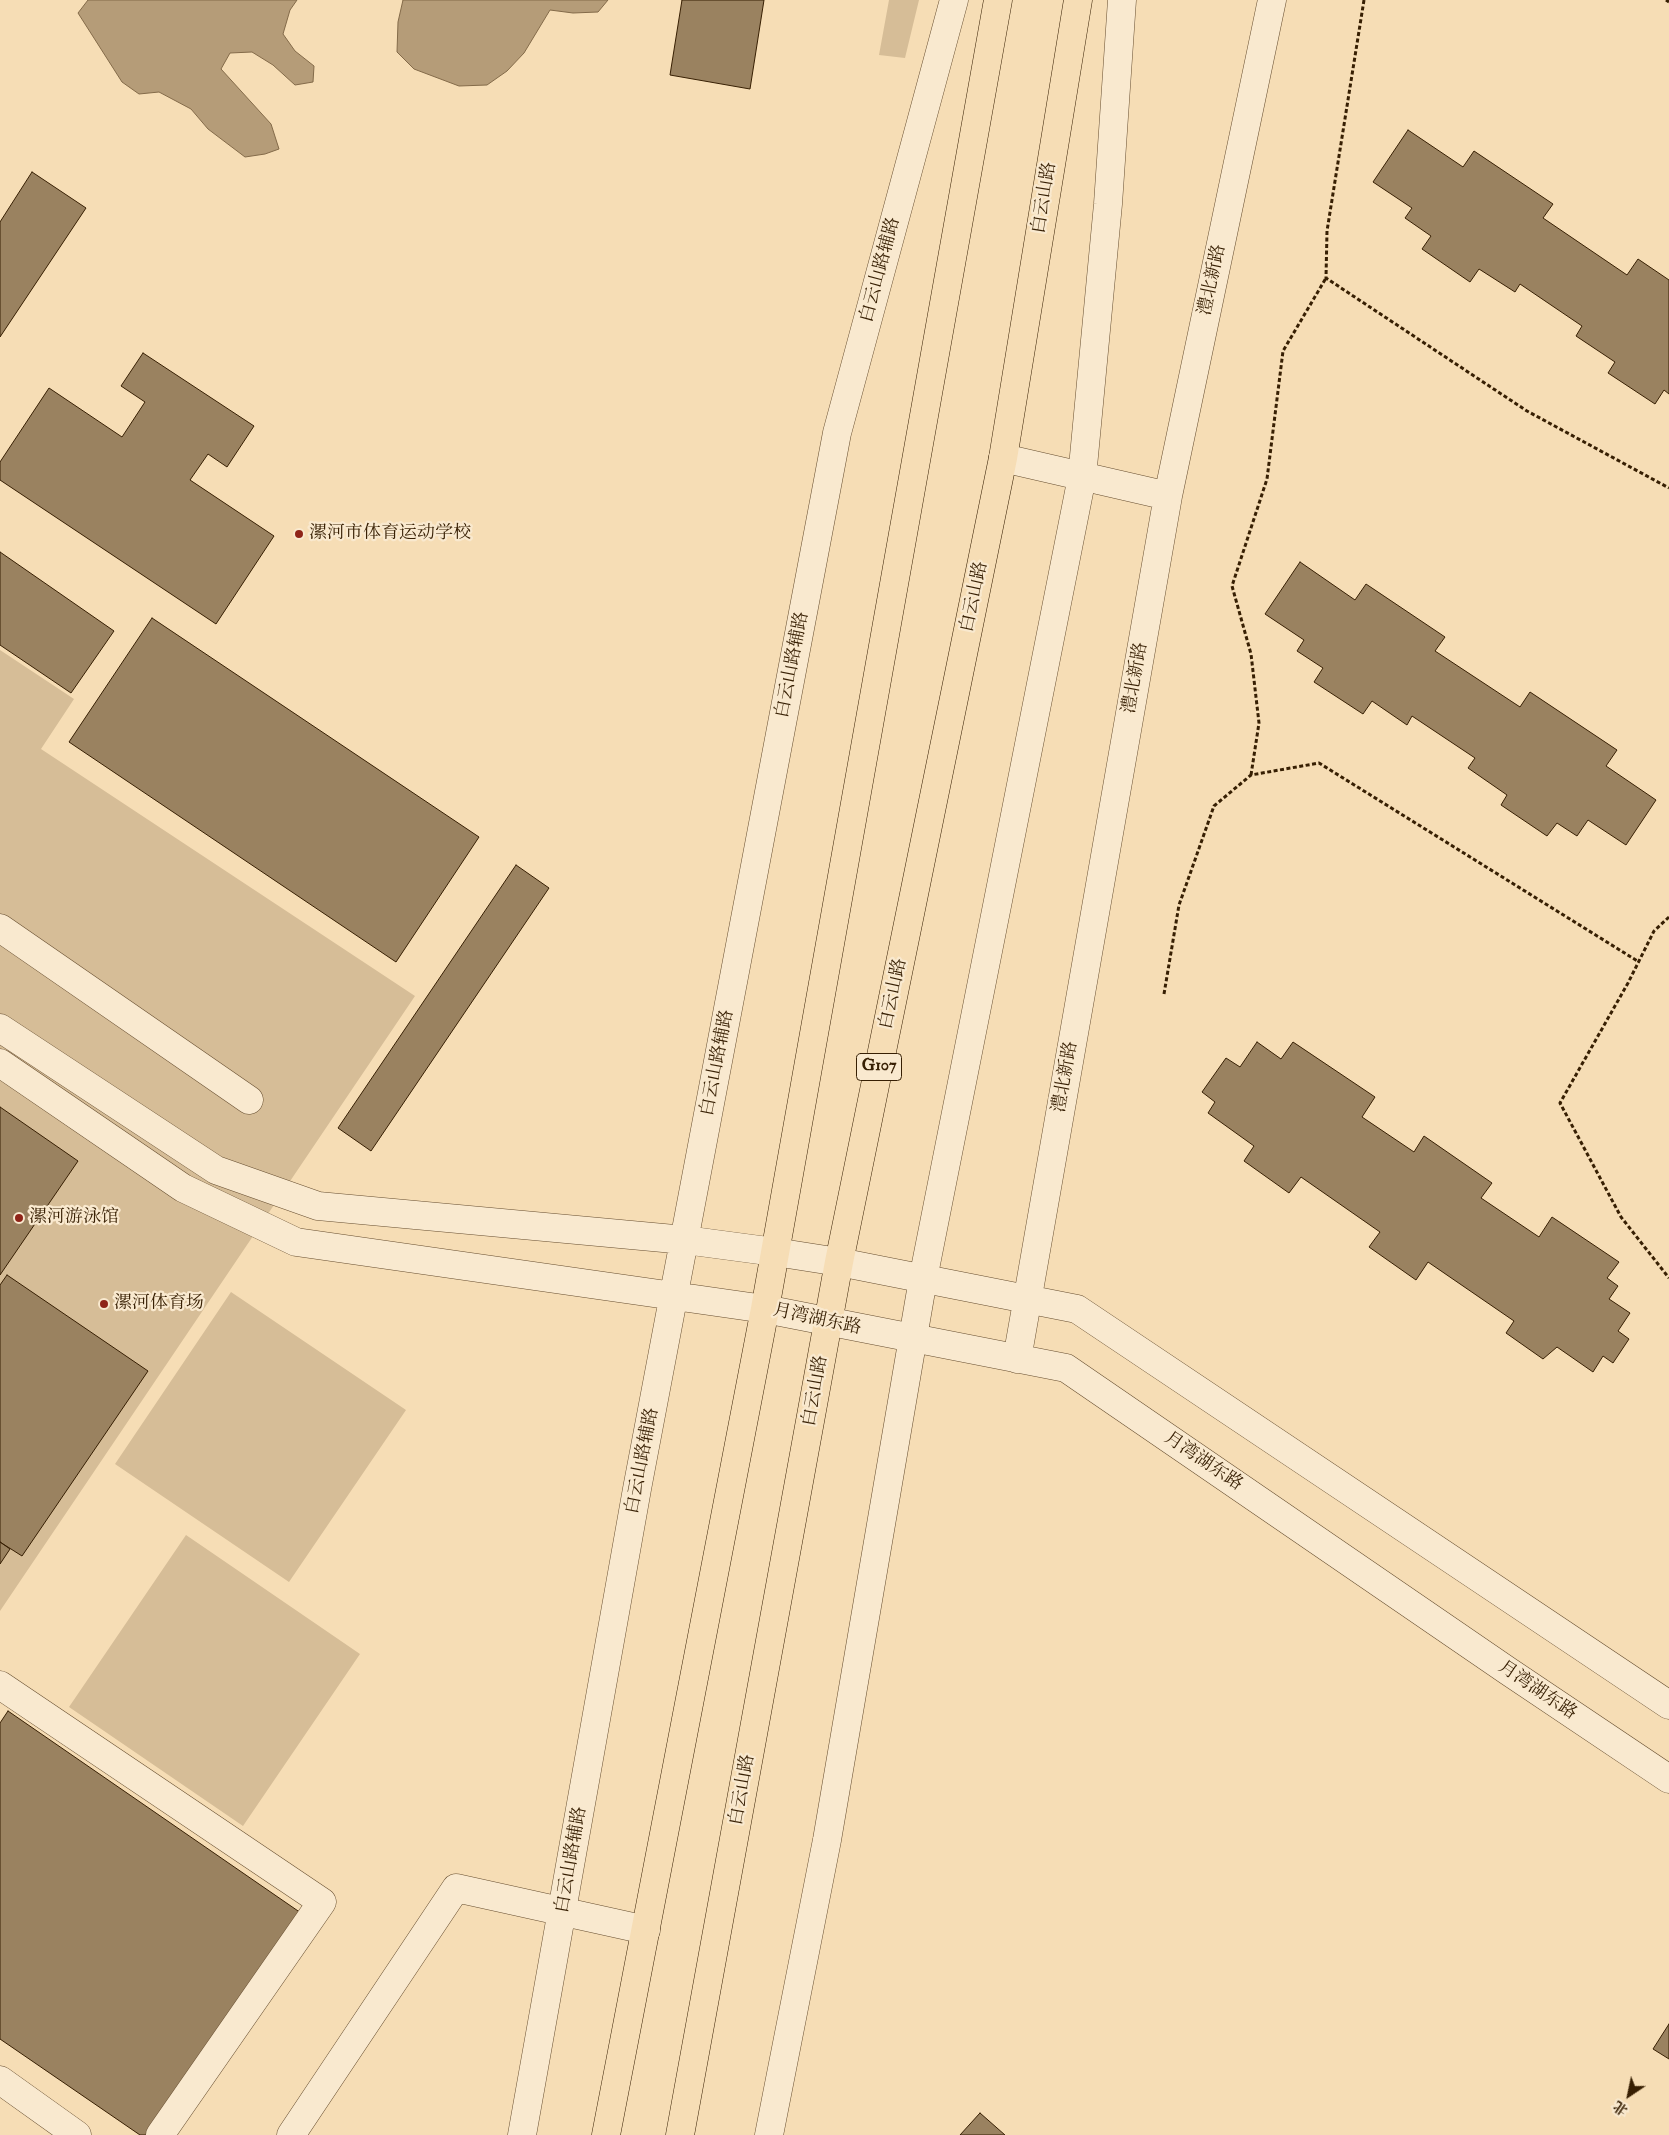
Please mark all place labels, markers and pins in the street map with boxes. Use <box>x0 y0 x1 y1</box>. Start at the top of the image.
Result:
place label: 漯河市体育运动学校 <box>309 523 471 545</box>
marker: 漯河市体育运动学校 <box>293 528 305 540</box>
place label: 漯河游泳馆 <box>29 1207 119 1229</box>
marker: 漯河游泳馆 <box>13 1212 25 1224</box>
place label: 漯河体育场 <box>114 1293 204 1315</box>
marker: 漯河体育场 <box>98 1298 110 1310</box>

